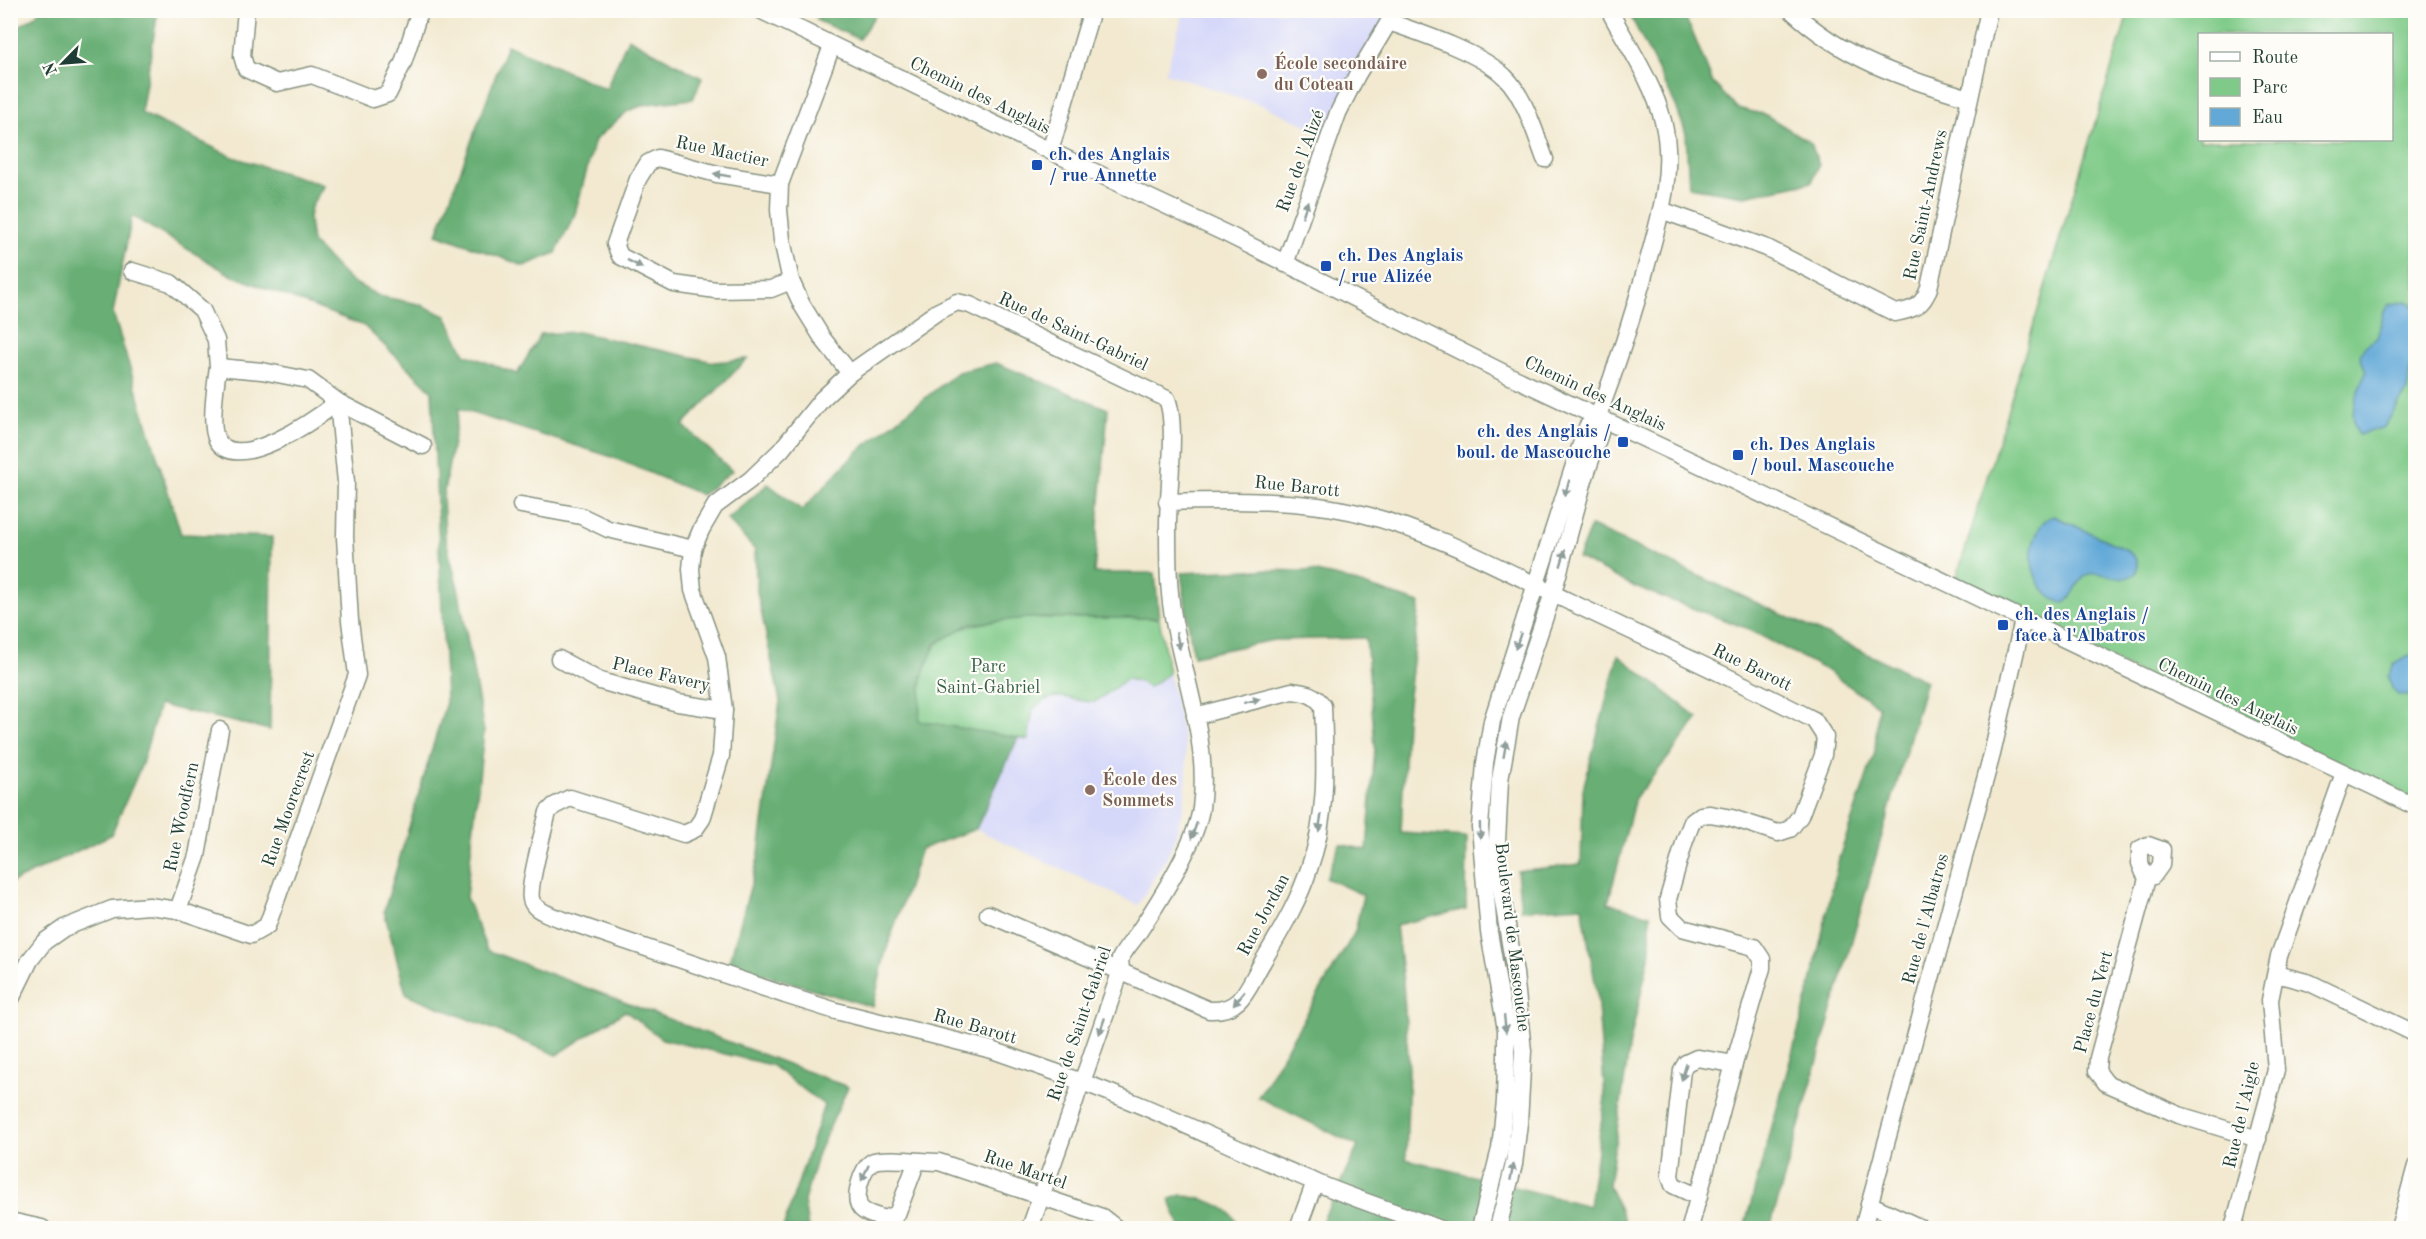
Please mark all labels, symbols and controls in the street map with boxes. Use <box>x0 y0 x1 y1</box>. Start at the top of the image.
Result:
north arrow <box>33 33 93 93</box>
legend <box>2198 33 2393 141</box>
text: Route <box>2252 49 2298 67</box>
place label: École secondaire du Coteau <box>1274 51 1407 94</box>
street label: Chemin des Anglais <box>907 54 1053 138</box>
text: N <box>41 59 61 77</box>
marker: École secondaire du Coteau <box>1255 67 1269 81</box>
text: Parc <box>2252 79 2288 97</box>
street label: Rue de l'Alizé <box>1274 107 1328 215</box>
text: Eau <box>2252 109 2283 127</box>
street label: Rue Saint-Andrews <box>1901 128 1951 282</box>
street label: Rue Mactier <box>674 133 771 171</box>
place label: ch. des Anglais / rue Annette <box>1049 146 1170 185</box>
marker: ch. des Anglais / rue Annette <box>1030 158 1044 172</box>
one-way arrow <box>712 170 731 179</box>
one-way arrow <box>1300 200 1310 218</box>
place label: ch. Des Anglais / rue Alizée <box>1338 247 1464 286</box>
one-way arrow <box>627 259 644 269</box>
marker: ch. Des Anglais / rue Alizée <box>1319 259 1333 273</box>
street label: Rue de Saint-Gabriel <box>996 289 1151 375</box>
street label: Chemin des Anglais <box>1521 353 1669 435</box>
place label: ch. des Anglais / boul. de Mascouche <box>1456 423 1611 462</box>
marker: ch. des Anglais / boul. de Mascouche <box>1616 435 1630 449</box>
place label: ch. Des Anglais / boul. Mascouche <box>1750 436 1895 475</box>
marker: ch. Des Anglais / boul. Mascouche <box>1731 448 1745 462</box>
street label: Rue Barott <box>1253 474 1341 500</box>
one-way arrow <box>1562 479 1571 497</box>
one-way arrow <box>1559 549 1568 567</box>
place label: ch. des Anglais / face à l'Albatros <box>2015 606 2149 645</box>
marker: ch. des Anglais / face à l'Albatros <box>1996 618 2010 632</box>
one-way arrow <box>1174 631 1184 650</box>
one-way arrow <box>1513 632 1522 650</box>
street label: Rue Barott <box>1709 641 1795 695</box>
street label: Place Favery <box>610 655 712 695</box>
street label: Chemin des Anglais <box>2155 655 2301 739</box>
park label: Parc Saint-Gabriel <box>936 658 1040 697</box>
one-way arrow <box>1242 696 1261 706</box>
one-way arrow <box>1501 739 1510 758</box>
street label: Rue Moorecrest <box>260 749 318 869</box>
street label: Rue Woodfern <box>162 760 202 874</box>
place label: École des Sommets <box>1102 767 1177 810</box>
marker: École des Sommets <box>1083 783 1097 797</box>
one-way arrow <box>1316 813 1325 832</box>
one-way arrow <box>1475 821 1485 840</box>
one-way arrow <box>1189 822 1199 840</box>
street label: Boulevard de Mascouche <box>1491 841 1533 1033</box>
street label: Rue de l'Albatros <box>1900 851 1952 986</box>
street label: Rue Jordan <box>1235 871 1293 959</box>
street label: Rue de Saint-Gabriel <box>1045 944 1115 1104</box>
street label: Place du Vert <box>2072 949 2116 1055</box>
one-way arrow <box>1233 990 1246 1006</box>
street label: Rue Barott <box>931 1006 1019 1048</box>
one-way arrow <box>1500 1015 1510 1034</box>
one-way arrow <box>1096 1017 1106 1035</box>
street label: Rue de l'Aigle <box>2221 1060 2263 1170</box>
one-way arrow <box>1679 1063 1688 1081</box>
street label: Rue Martel <box>981 1147 1069 1193</box>
one-way arrow <box>1508 1162 1517 1181</box>
one-way arrow <box>861 1165 870 1182</box>

